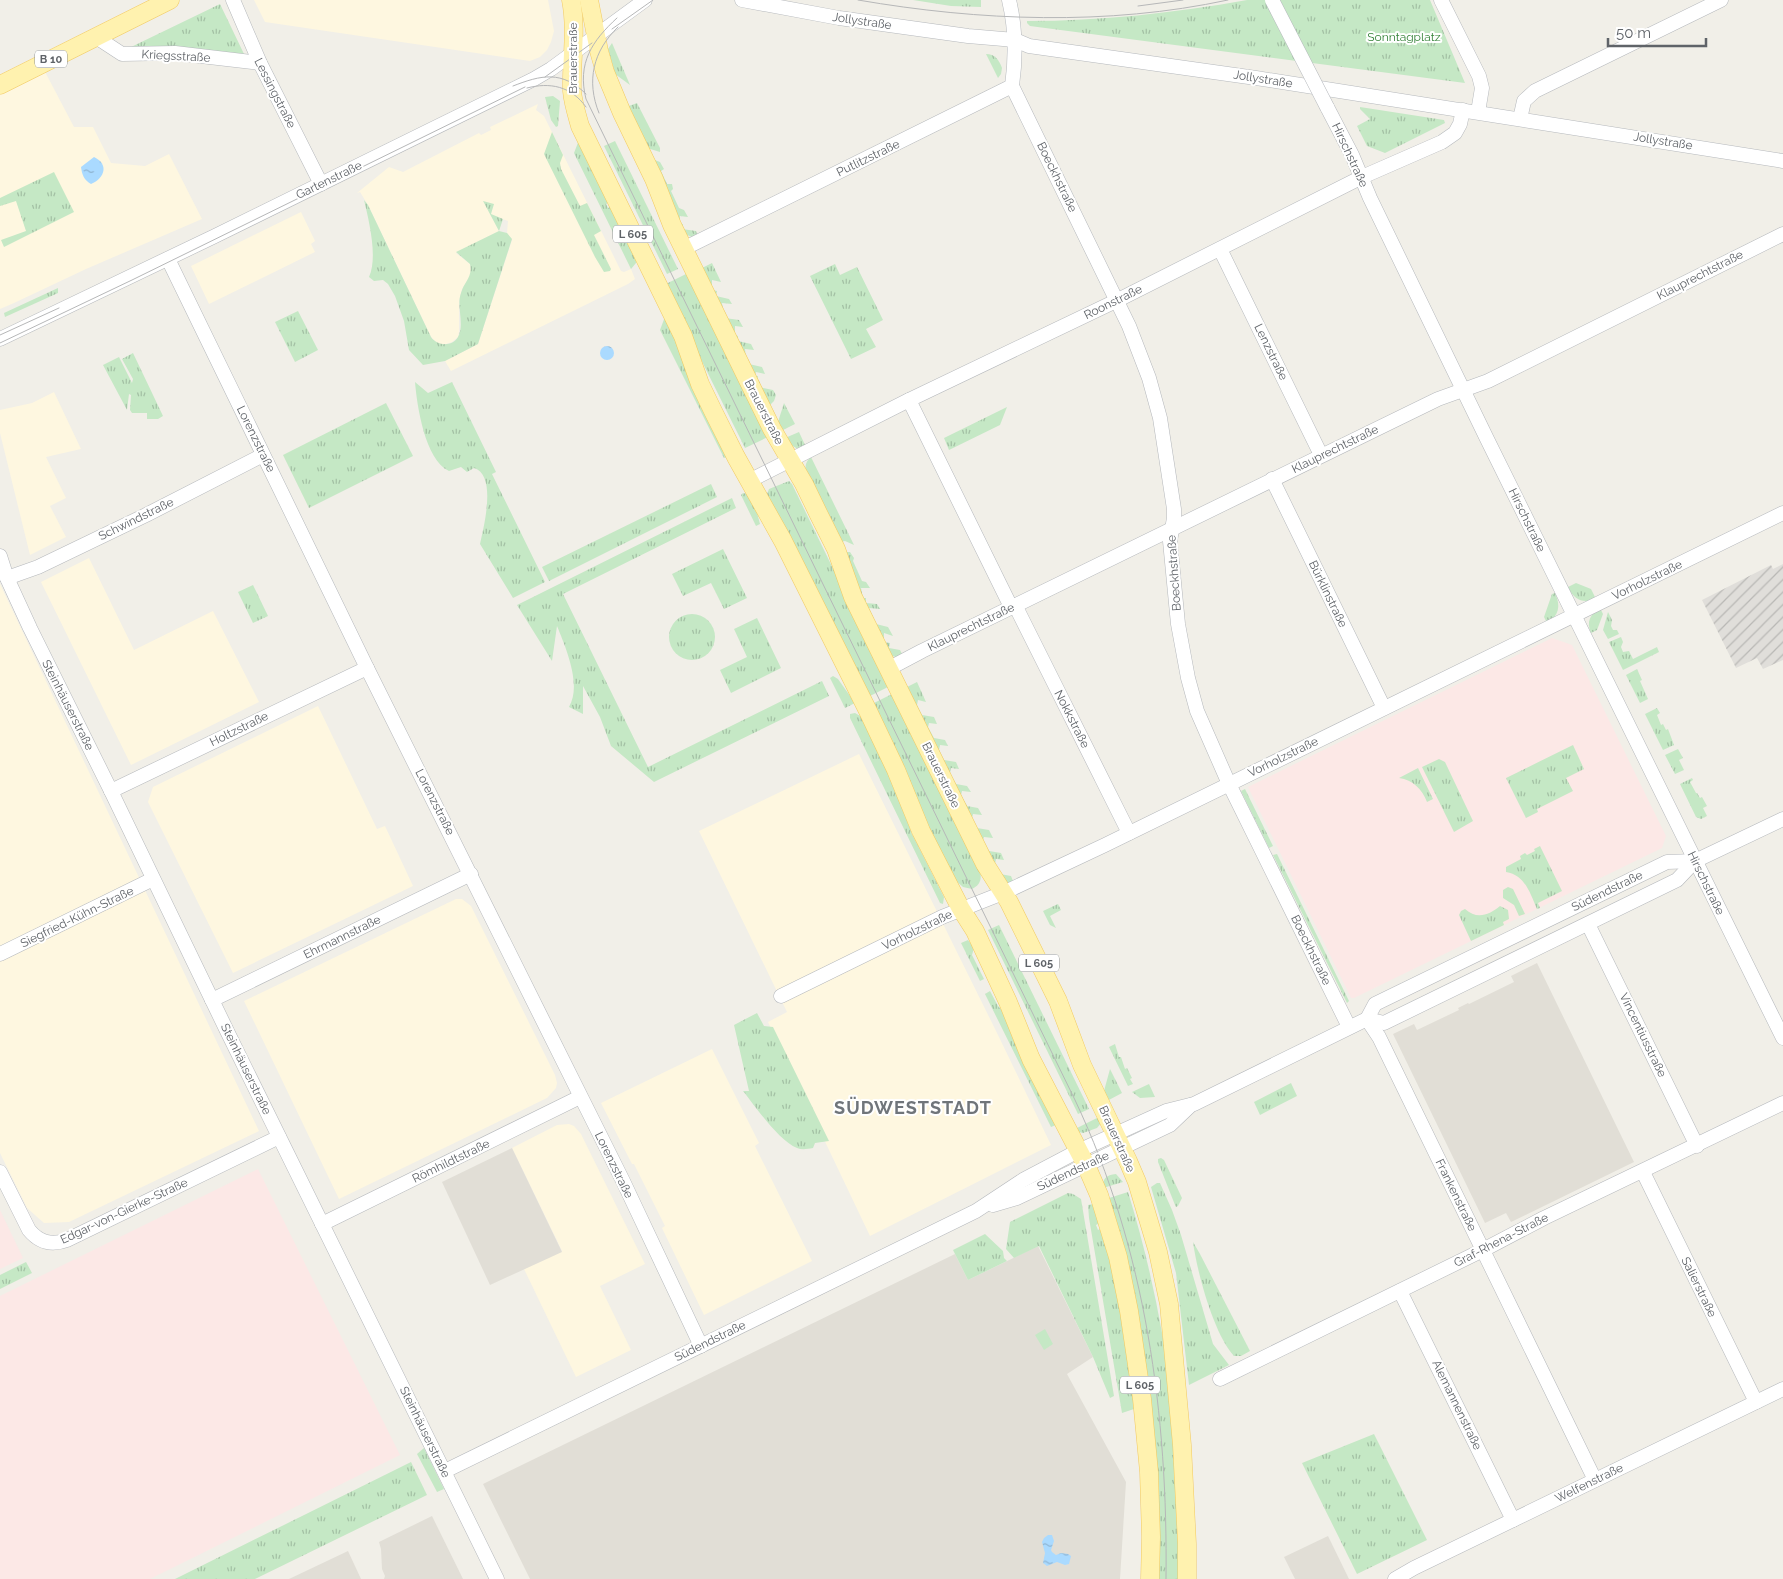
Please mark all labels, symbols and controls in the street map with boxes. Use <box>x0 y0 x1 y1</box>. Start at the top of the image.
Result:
street label: Jollystraße <box>831 10 893 32</box>
scale bar <box>1608 15 1706 47</box>
street label: Brauerstraße <box>566 22 580 94</box>
text: 50 m <box>1616 24 1651 42</box>
park label: Sonntagplatz <box>1367 30 1441 44</box>
street label: Kriegsstraße <box>141 47 211 65</box>
road number: B 10 <box>35 51 67 68</box>
street label: Lessingstraße <box>251 56 299 130</box>
street label: Jollystraße <box>1232 67 1294 91</box>
street label: Hirschstraße <box>1329 121 1371 189</box>
street label: Jollystraße <box>1632 129 1694 153</box>
street label: Putlitzstraße <box>834 137 902 179</box>
street label: Boeckhstraße <box>1034 140 1080 214</box>
street label: Gartenstraße <box>294 158 364 202</box>
road number: L 605 <box>613 225 653 242</box>
street label: Klauprechtstraße <box>1655 247 1745 303</box>
street label: Roonstraße <box>1082 282 1144 322</box>
street label: Lenzstraße <box>1251 322 1291 382</box>
street label: Brauerstraße <box>742 377 786 447</box>
street label: Lorenzstraße <box>234 403 278 475</box>
street label: Klauprechtstraße <box>1289 422 1381 476</box>
street label: Hirschstraße <box>1506 486 1548 554</box>
street label: Schwindstraße <box>96 495 176 543</box>
street label: Boeckhstraße <box>1164 534 1184 612</box>
street label: Vorholzstraße <box>1610 557 1684 603</box>
street label: Bürklinstraße <box>1306 558 1350 630</box>
street label: Klauprechtstraße <box>925 600 1017 654</box>
street label: Steinhäuserstraße <box>39 657 97 753</box>
street label: Nokkstraße <box>1051 688 1093 750</box>
street label: Holtzstraße <box>207 709 271 749</box>
street label: Vorholzstraße <box>1246 734 1320 780</box>
street label: Brauerstraße <box>919 740 963 810</box>
street label: Lorenzstraße <box>412 767 458 837</box>
street label: Hirschstraße <box>1685 849 1727 917</box>
street label: Südendstraße <box>1569 868 1645 914</box>
street label: Siegfried-Kühn-Straße <box>18 884 136 950</box>
street label: Vorholzstraße <box>880 907 954 953</box>
street label: Ehrmannstraße <box>301 912 383 962</box>
street label: Boeckhstraße <box>1288 913 1334 987</box>
road number: L 605 <box>1019 954 1059 971</box>
street label: Vincentiusstraße <box>1617 991 1669 1079</box>
street label: Steinhäuserstraße <box>218 1021 274 1117</box>
district label: SÜDWESTSTADT <box>834 1096 992 1118</box>
street label: Brauerstraße <box>1096 1104 1138 1174</box>
street label: Lorenzstraße <box>592 1129 636 1201</box>
street label: Römhildtstraße <box>410 1136 492 1186</box>
street label: Südendstraße <box>1035 1148 1111 1194</box>
street label: Frankenstraße <box>1432 1157 1480 1233</box>
street label: Edgar-von-Gierke-Straße <box>58 1175 190 1247</box>
street label: Graf-Rhena-Straße <box>1451 1210 1551 1270</box>
street label: Salierstraße <box>1678 1255 1720 1319</box>
street label: Südendstraße <box>672 1318 748 1364</box>
street label: Alemannenstraße <box>1429 1358 1485 1452</box>
road number: L 605 <box>1120 1376 1160 1394</box>
street label: Steinhäuserstraße <box>397 1384 453 1480</box>
street label: Welfenstraße <box>1553 1460 1625 1506</box>

